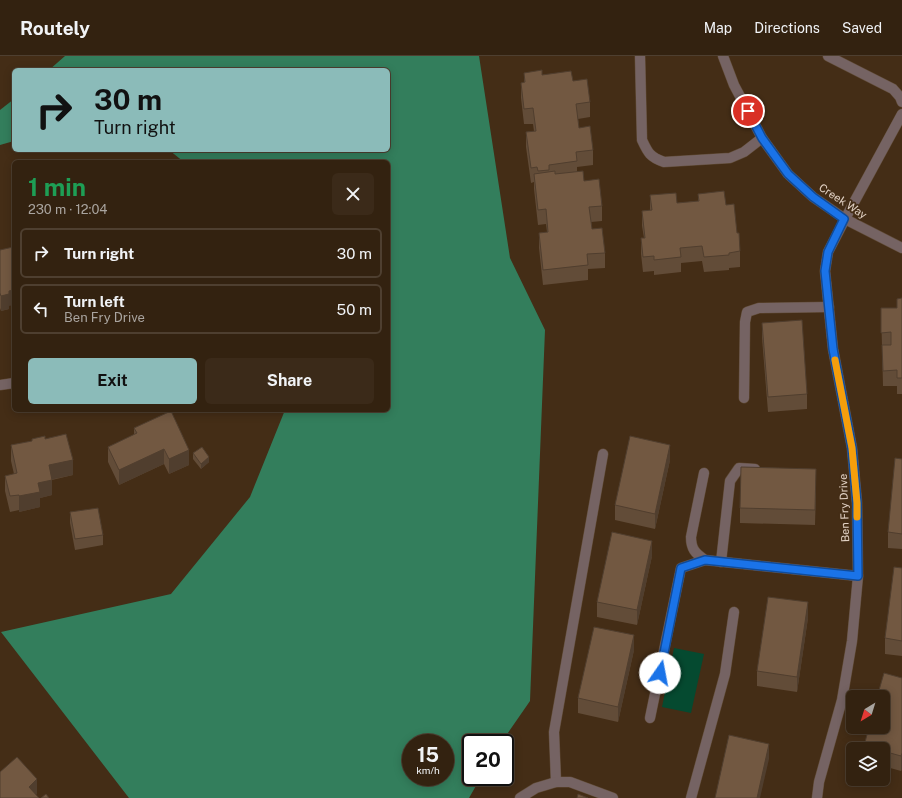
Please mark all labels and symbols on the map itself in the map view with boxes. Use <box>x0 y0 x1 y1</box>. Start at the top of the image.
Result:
pin <box>731 94 765 128</box>
street label: Creek Way <box>817 181 869 221</box>
street label: Ben Fry Drive <box>837 474 851 542</box>
position arrow <box>639 652 681 694</box>
north arrow <box>846 690 890 734</box>
speed limit sign: 20 <box>462 734 514 786</box>

